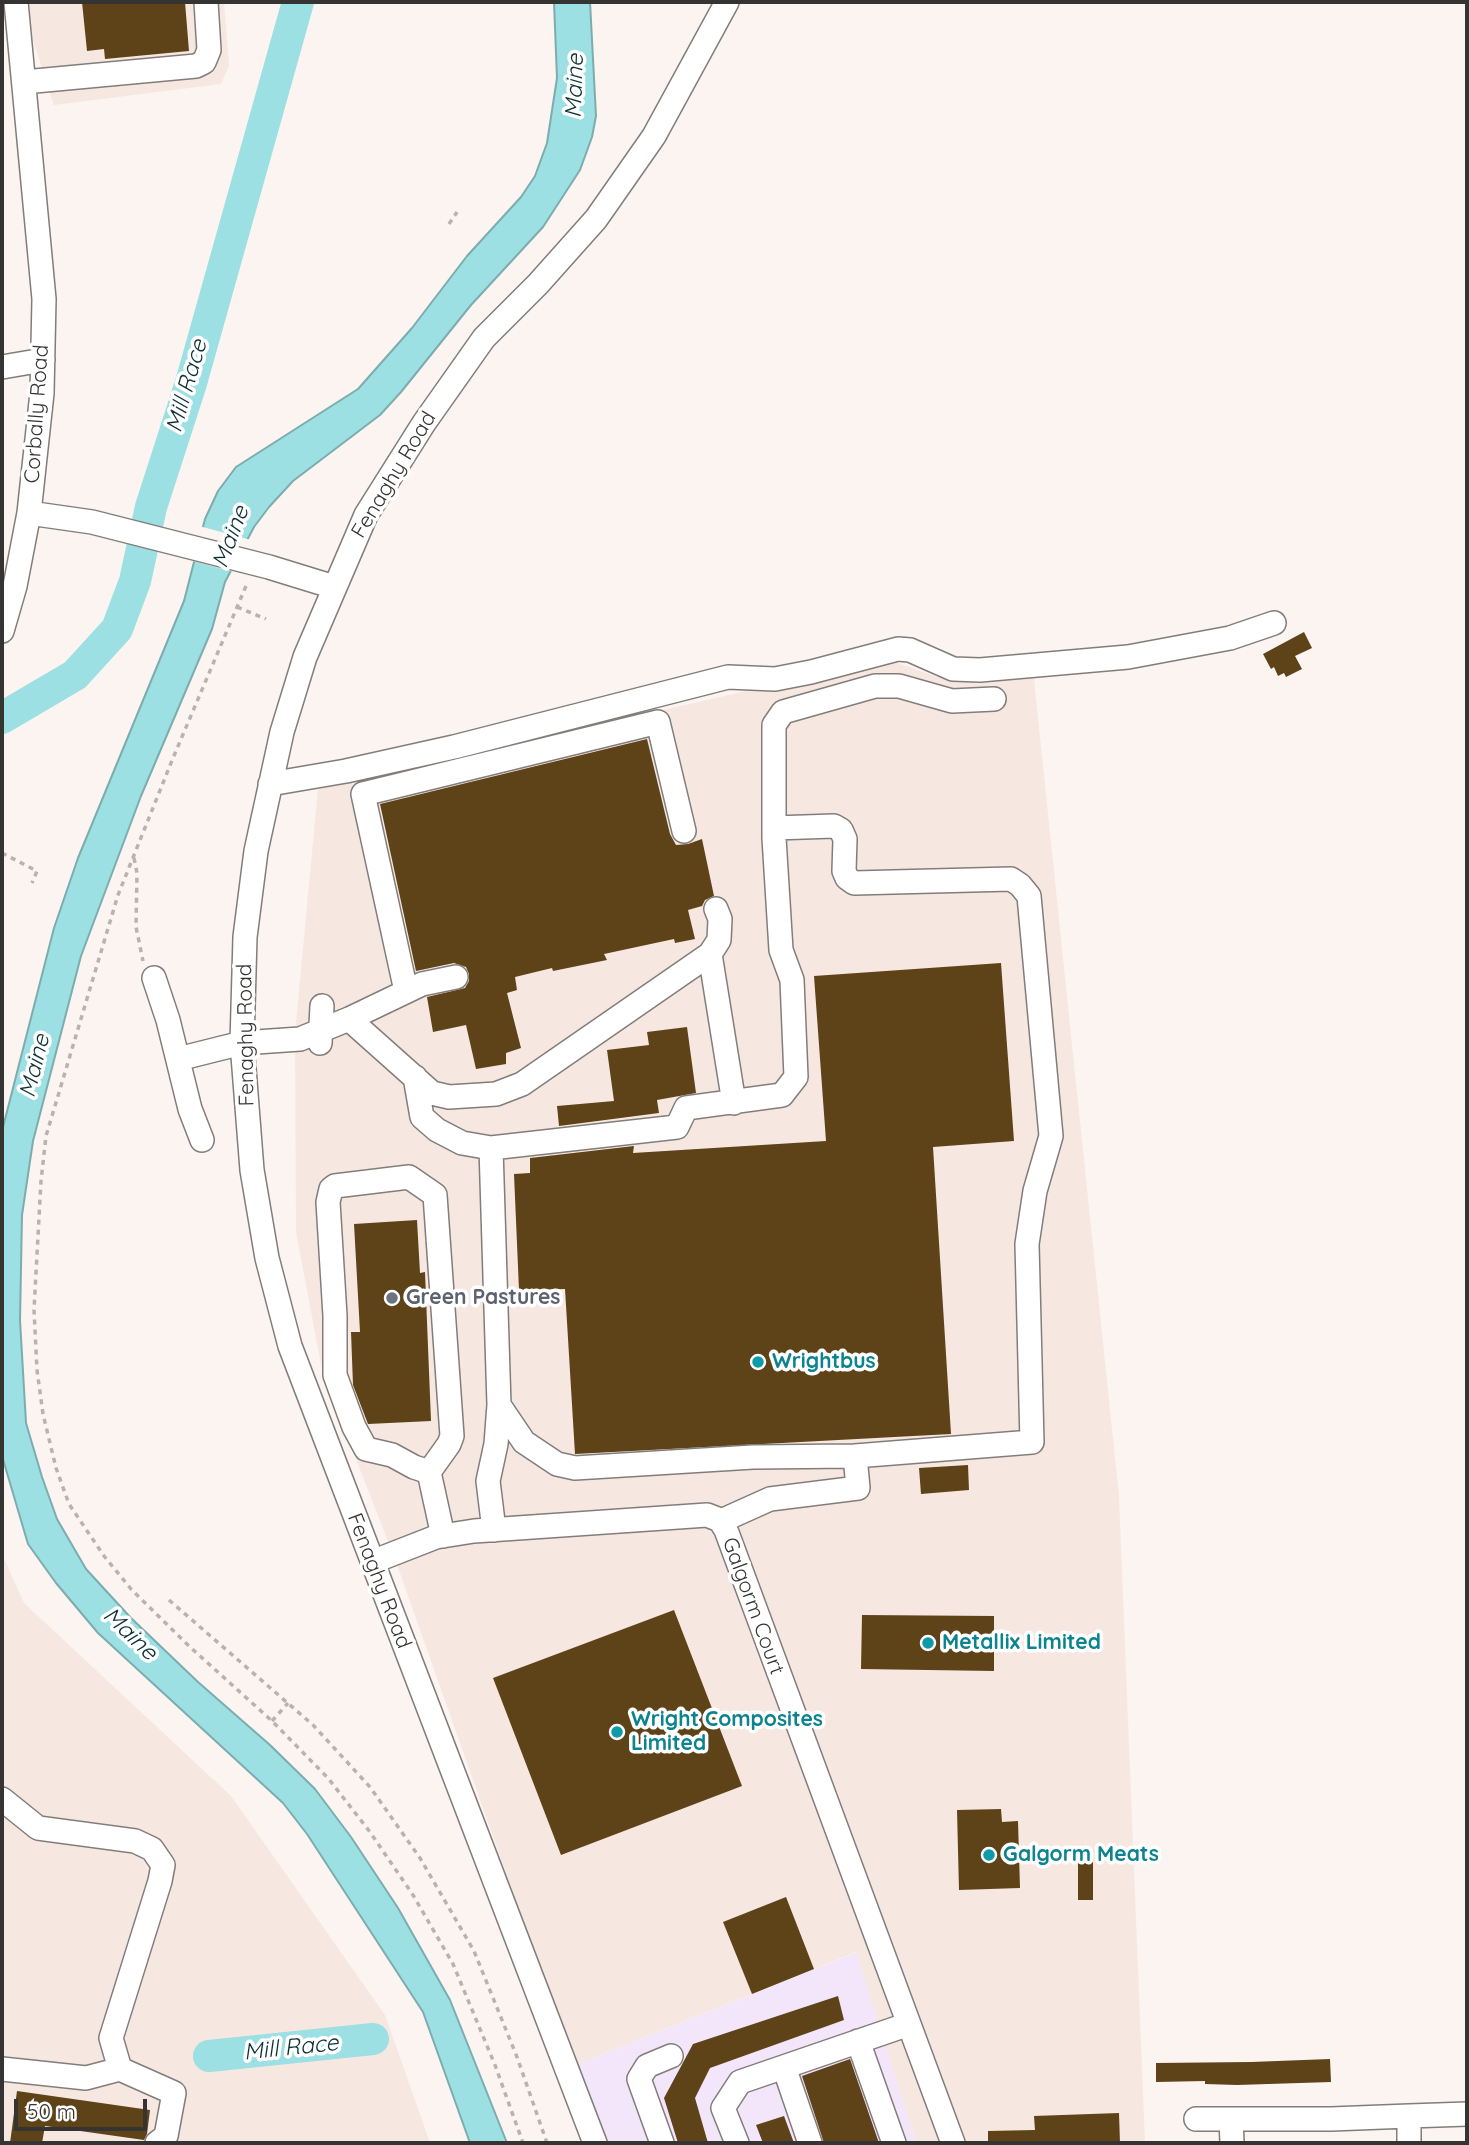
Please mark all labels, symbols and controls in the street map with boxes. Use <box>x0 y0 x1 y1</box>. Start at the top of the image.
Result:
water label: Maine <box>560 53 590 119</box>
water label: Mill Race <box>161 336 213 436</box>
street label: Corbally Road <box>20 344 54 484</box>
street label: Fenaghy Road <box>346 407 442 543</box>
water label: Maine <box>207 502 255 572</box>
street label: Fenaghy Road <box>232 963 260 1107</box>
water label: Maine <box>14 1032 56 1100</box>
place label: Green Pastures <box>406 1285 560 1311</box>
marker: Green Pastures <box>384 1290 400 1306</box>
place label: Wrightbus <box>772 1349 876 1375</box>
marker: Wrightbus <box>750 1354 766 1370</box>
street label: Fenaghy Road <box>342 1510 416 1652</box>
street label: Galgorm Court <box>717 1534 789 1678</box>
water label: Maine <box>97 1602 163 1666</box>
place label: Metallix Limited <box>942 1630 1101 1656</box>
marker: Metallix Limited <box>920 1635 936 1651</box>
place label: Wright Composites Limited <box>631 1707 823 1757</box>
marker: Wright Composites Limited <box>609 1724 625 1740</box>
place label: Galgorm Meats <box>1003 1842 1159 1868</box>
marker: Galgorm Meats <box>981 1847 997 1863</box>
water label: Mill Race <box>242 2029 340 2067</box>
scale bar <box>18 2086 150 2130</box>
text: 50 m <box>27 2098 76 2124</box>

